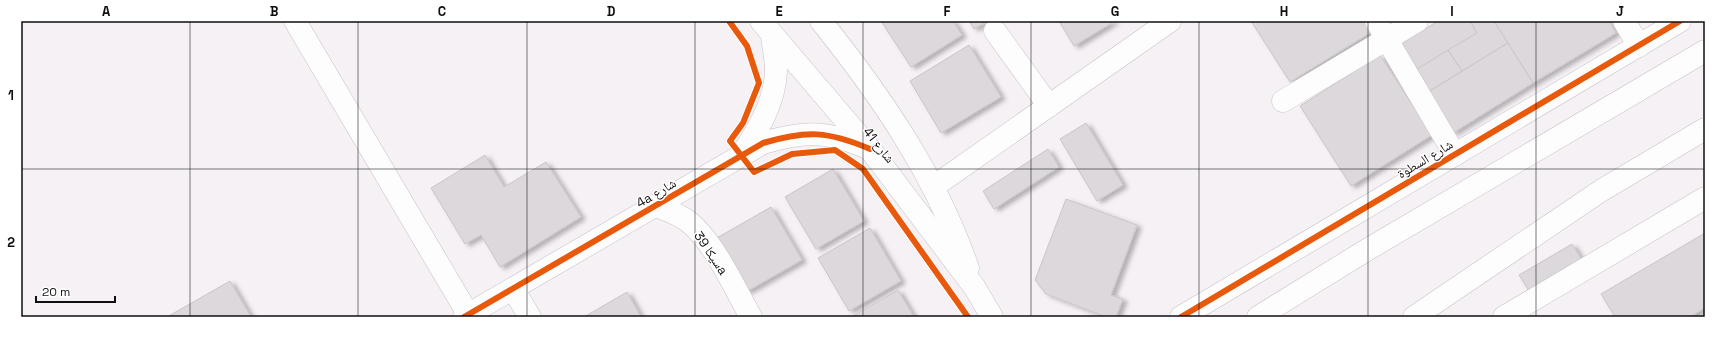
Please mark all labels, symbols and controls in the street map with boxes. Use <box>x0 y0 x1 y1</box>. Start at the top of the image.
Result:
text: A <box>102 3 111 20</box>
text: B <box>270 3 279 20</box>
text: C <box>438 3 446 20</box>
text: D <box>607 3 616 20</box>
text: E <box>775 3 783 20</box>
text: F <box>944 3 951 20</box>
text: G <box>1111 3 1119 20</box>
text: H <box>1280 3 1288 20</box>
text: I <box>1450 3 1454 20</box>
text: J <box>1616 3 1624 20</box>
text: 1 <box>8 87 14 104</box>
street label: شارع 41 <box>859 123 898 167</box>
street label: شارع السطوة <box>1394 136 1457 183</box>
street label: 4a شارع <box>633 174 680 212</box>
street label: سيكا 39a <box>690 228 732 279</box>
text: 2 <box>7 234 15 251</box>
scale bar <box>36 278 115 304</box>
text: 20 m <box>42 284 70 300</box>

